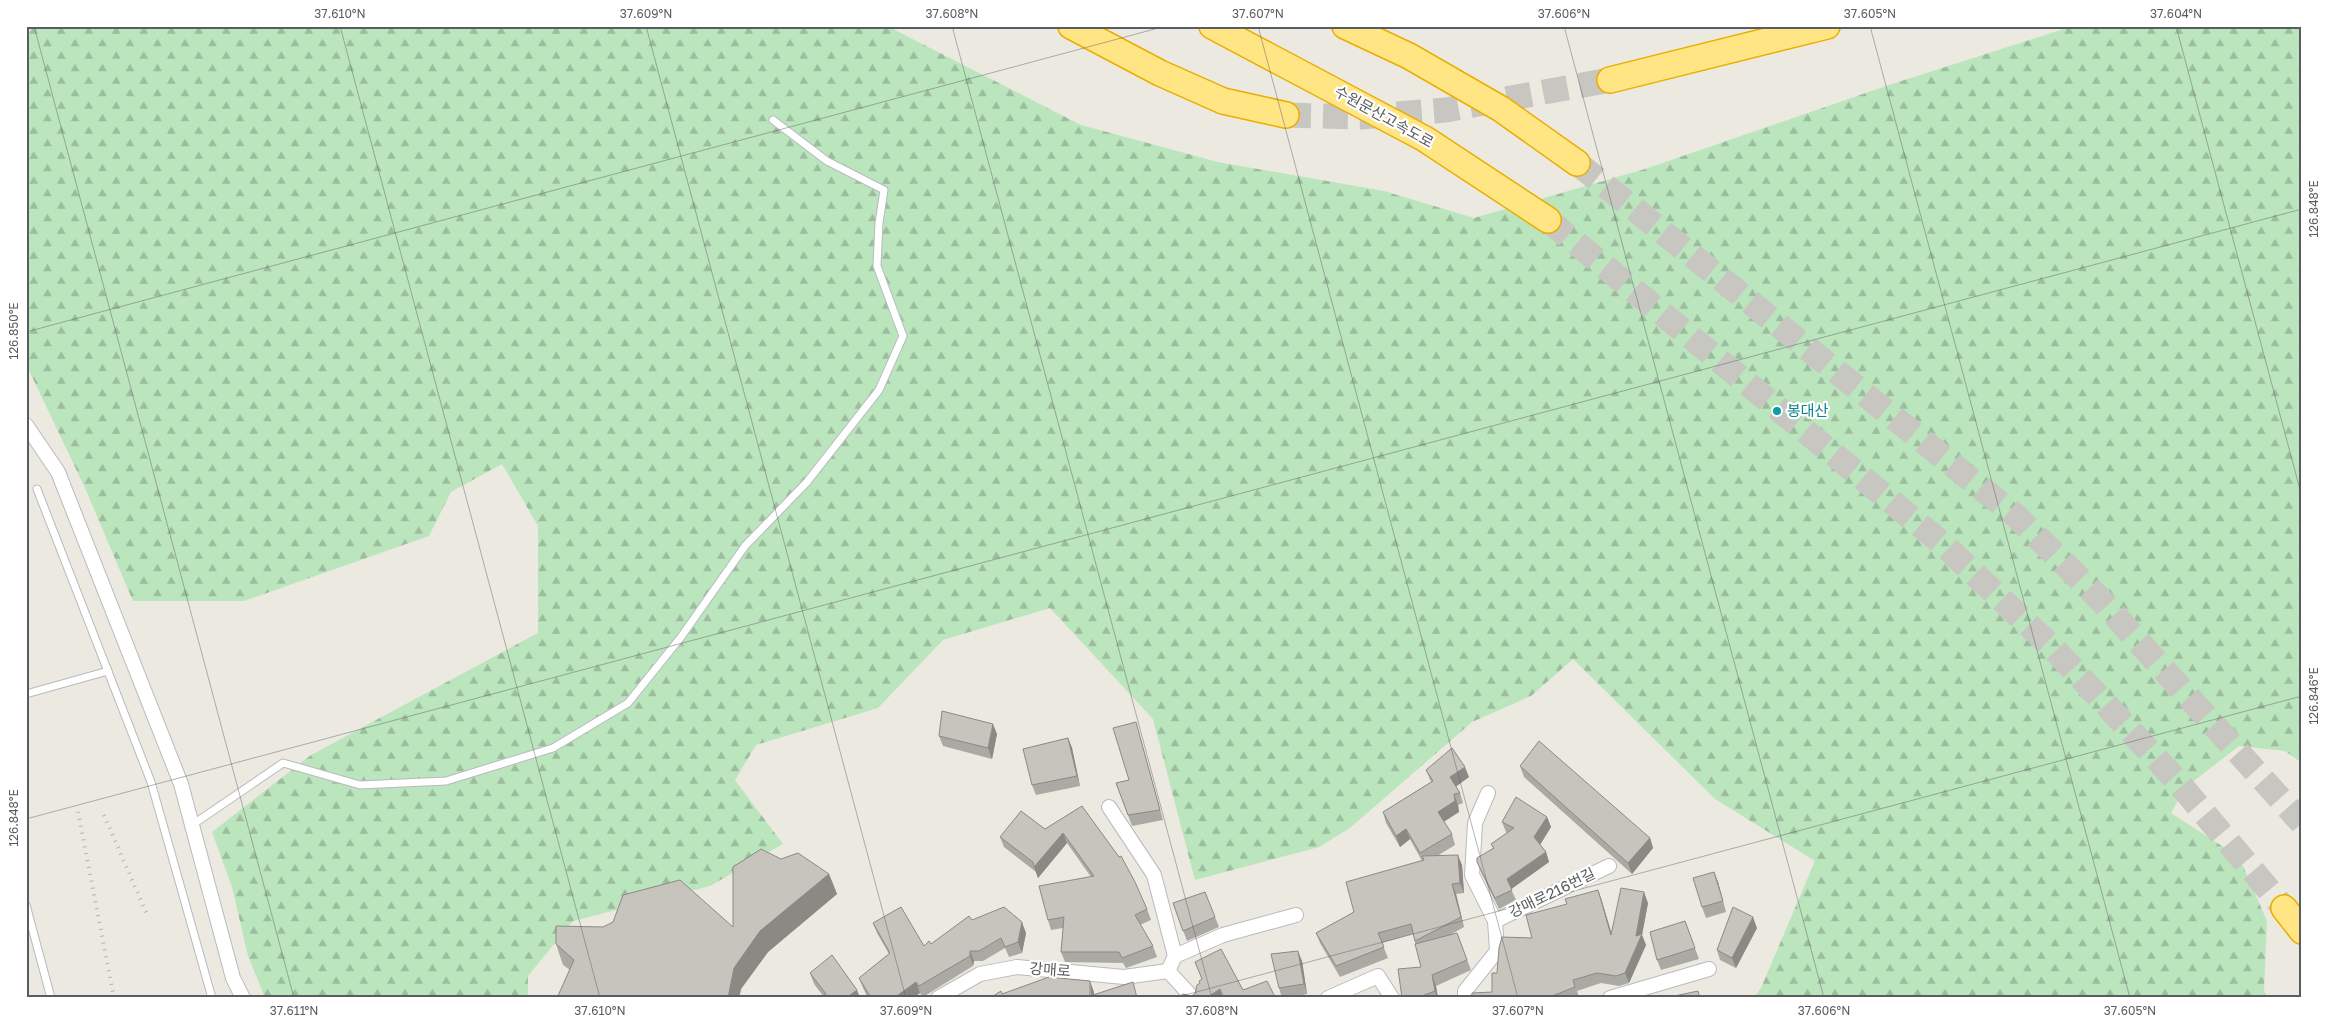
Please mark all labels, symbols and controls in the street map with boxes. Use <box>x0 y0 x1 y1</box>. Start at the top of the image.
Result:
text: 37.610°N <box>314 6 366 21</box>
text: 37.609°N <box>620 6 672 21</box>
text: 37.608°N <box>926 6 978 21</box>
text: 37.607°N <box>1232 6 1284 21</box>
text: 37.606°N <box>1538 6 1590 21</box>
text: 37.605°N <box>1844 6 1896 21</box>
text: 37.604°N <box>2150 6 2202 21</box>
street label: 수원문산고속도로 <box>1332 81 1437 151</box>
text: 126.848°E <box>2306 180 2321 238</box>
text: 126.850°E <box>6 302 21 360</box>
place label: 봉대산 <box>1787 401 1829 419</box>
marker: 봉대산 <box>1771 405 1783 417</box>
text: 126.846°E <box>2306 667 2321 725</box>
text: 126.848°E <box>6 789 21 847</box>
street label: 강매로216번길 <box>1505 863 1598 921</box>
street label: 강매로 <box>1029 959 1071 979</box>
text: 37.611°N <box>270 1003 318 1018</box>
text: 37.610°N <box>574 1003 626 1018</box>
text: 37.609°N <box>880 1003 932 1018</box>
text: 37.608°N <box>1186 1003 1238 1018</box>
text: 37.607°N <box>1492 1003 1544 1018</box>
text: 37.606°N <box>1798 1003 1850 1018</box>
text: 37.605°N <box>2104 1003 2156 1018</box>

